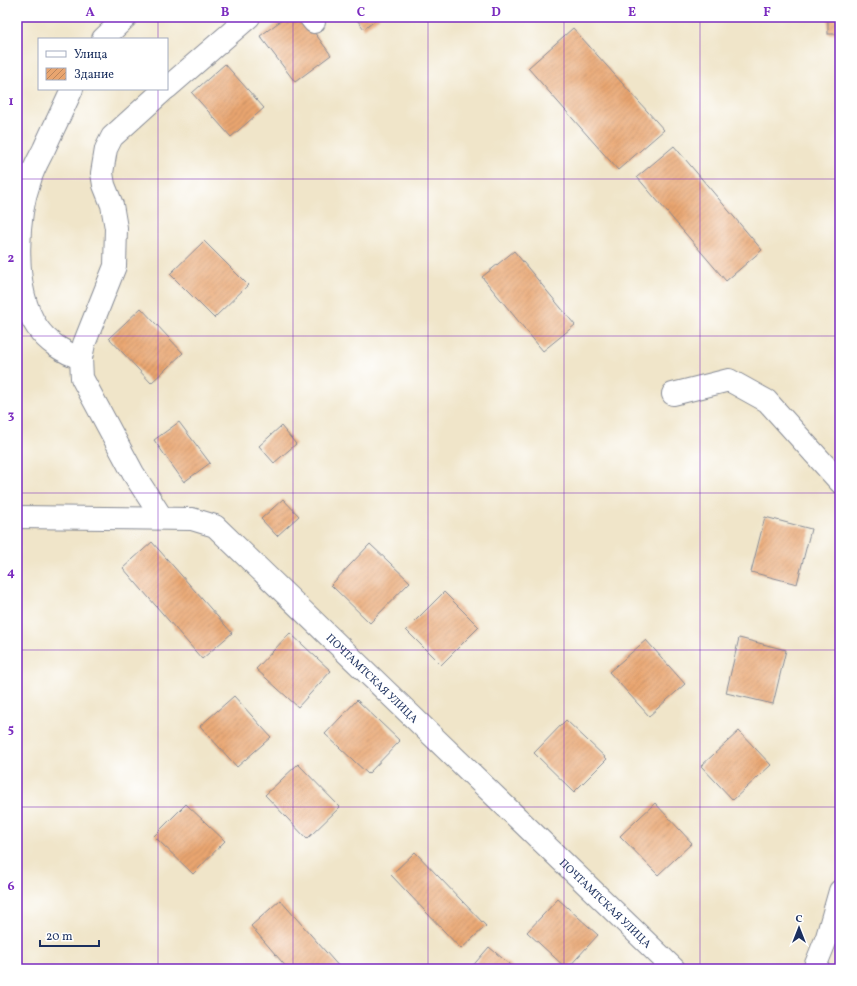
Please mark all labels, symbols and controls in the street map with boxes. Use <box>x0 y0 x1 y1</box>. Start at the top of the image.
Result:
text: A <box>85 4 95 22</box>
text: B <box>221 4 230 22</box>
text: C <box>357 4 365 22</box>
text: D <box>491 4 501 22</box>
text: E <box>628 4 636 22</box>
text: F <box>763 4 771 22</box>
legend <box>38 38 168 90</box>
text: Улица <box>74 47 107 63</box>
text: Здание <box>74 67 114 83</box>
text: 1 <box>8 93 14 111</box>
text: 2 <box>8 250 15 268</box>
text: 3 <box>8 407 15 425</box>
text: 4 <box>7 564 15 582</box>
street label: ПОЧТАМТСКАЯ УЛИЦА <box>322 631 421 727</box>
text: 5 <box>8 721 14 739</box>
street label: ПОЧТАМТСКАЯ УЛИЦА <box>555 856 654 952</box>
text: 6 <box>7 878 15 896</box>
north arrow <box>779 908 819 948</box>
text: С <box>795 912 803 927</box>
scale bar <box>40 922 99 948</box>
text: 20 m <box>46 929 73 945</box>

